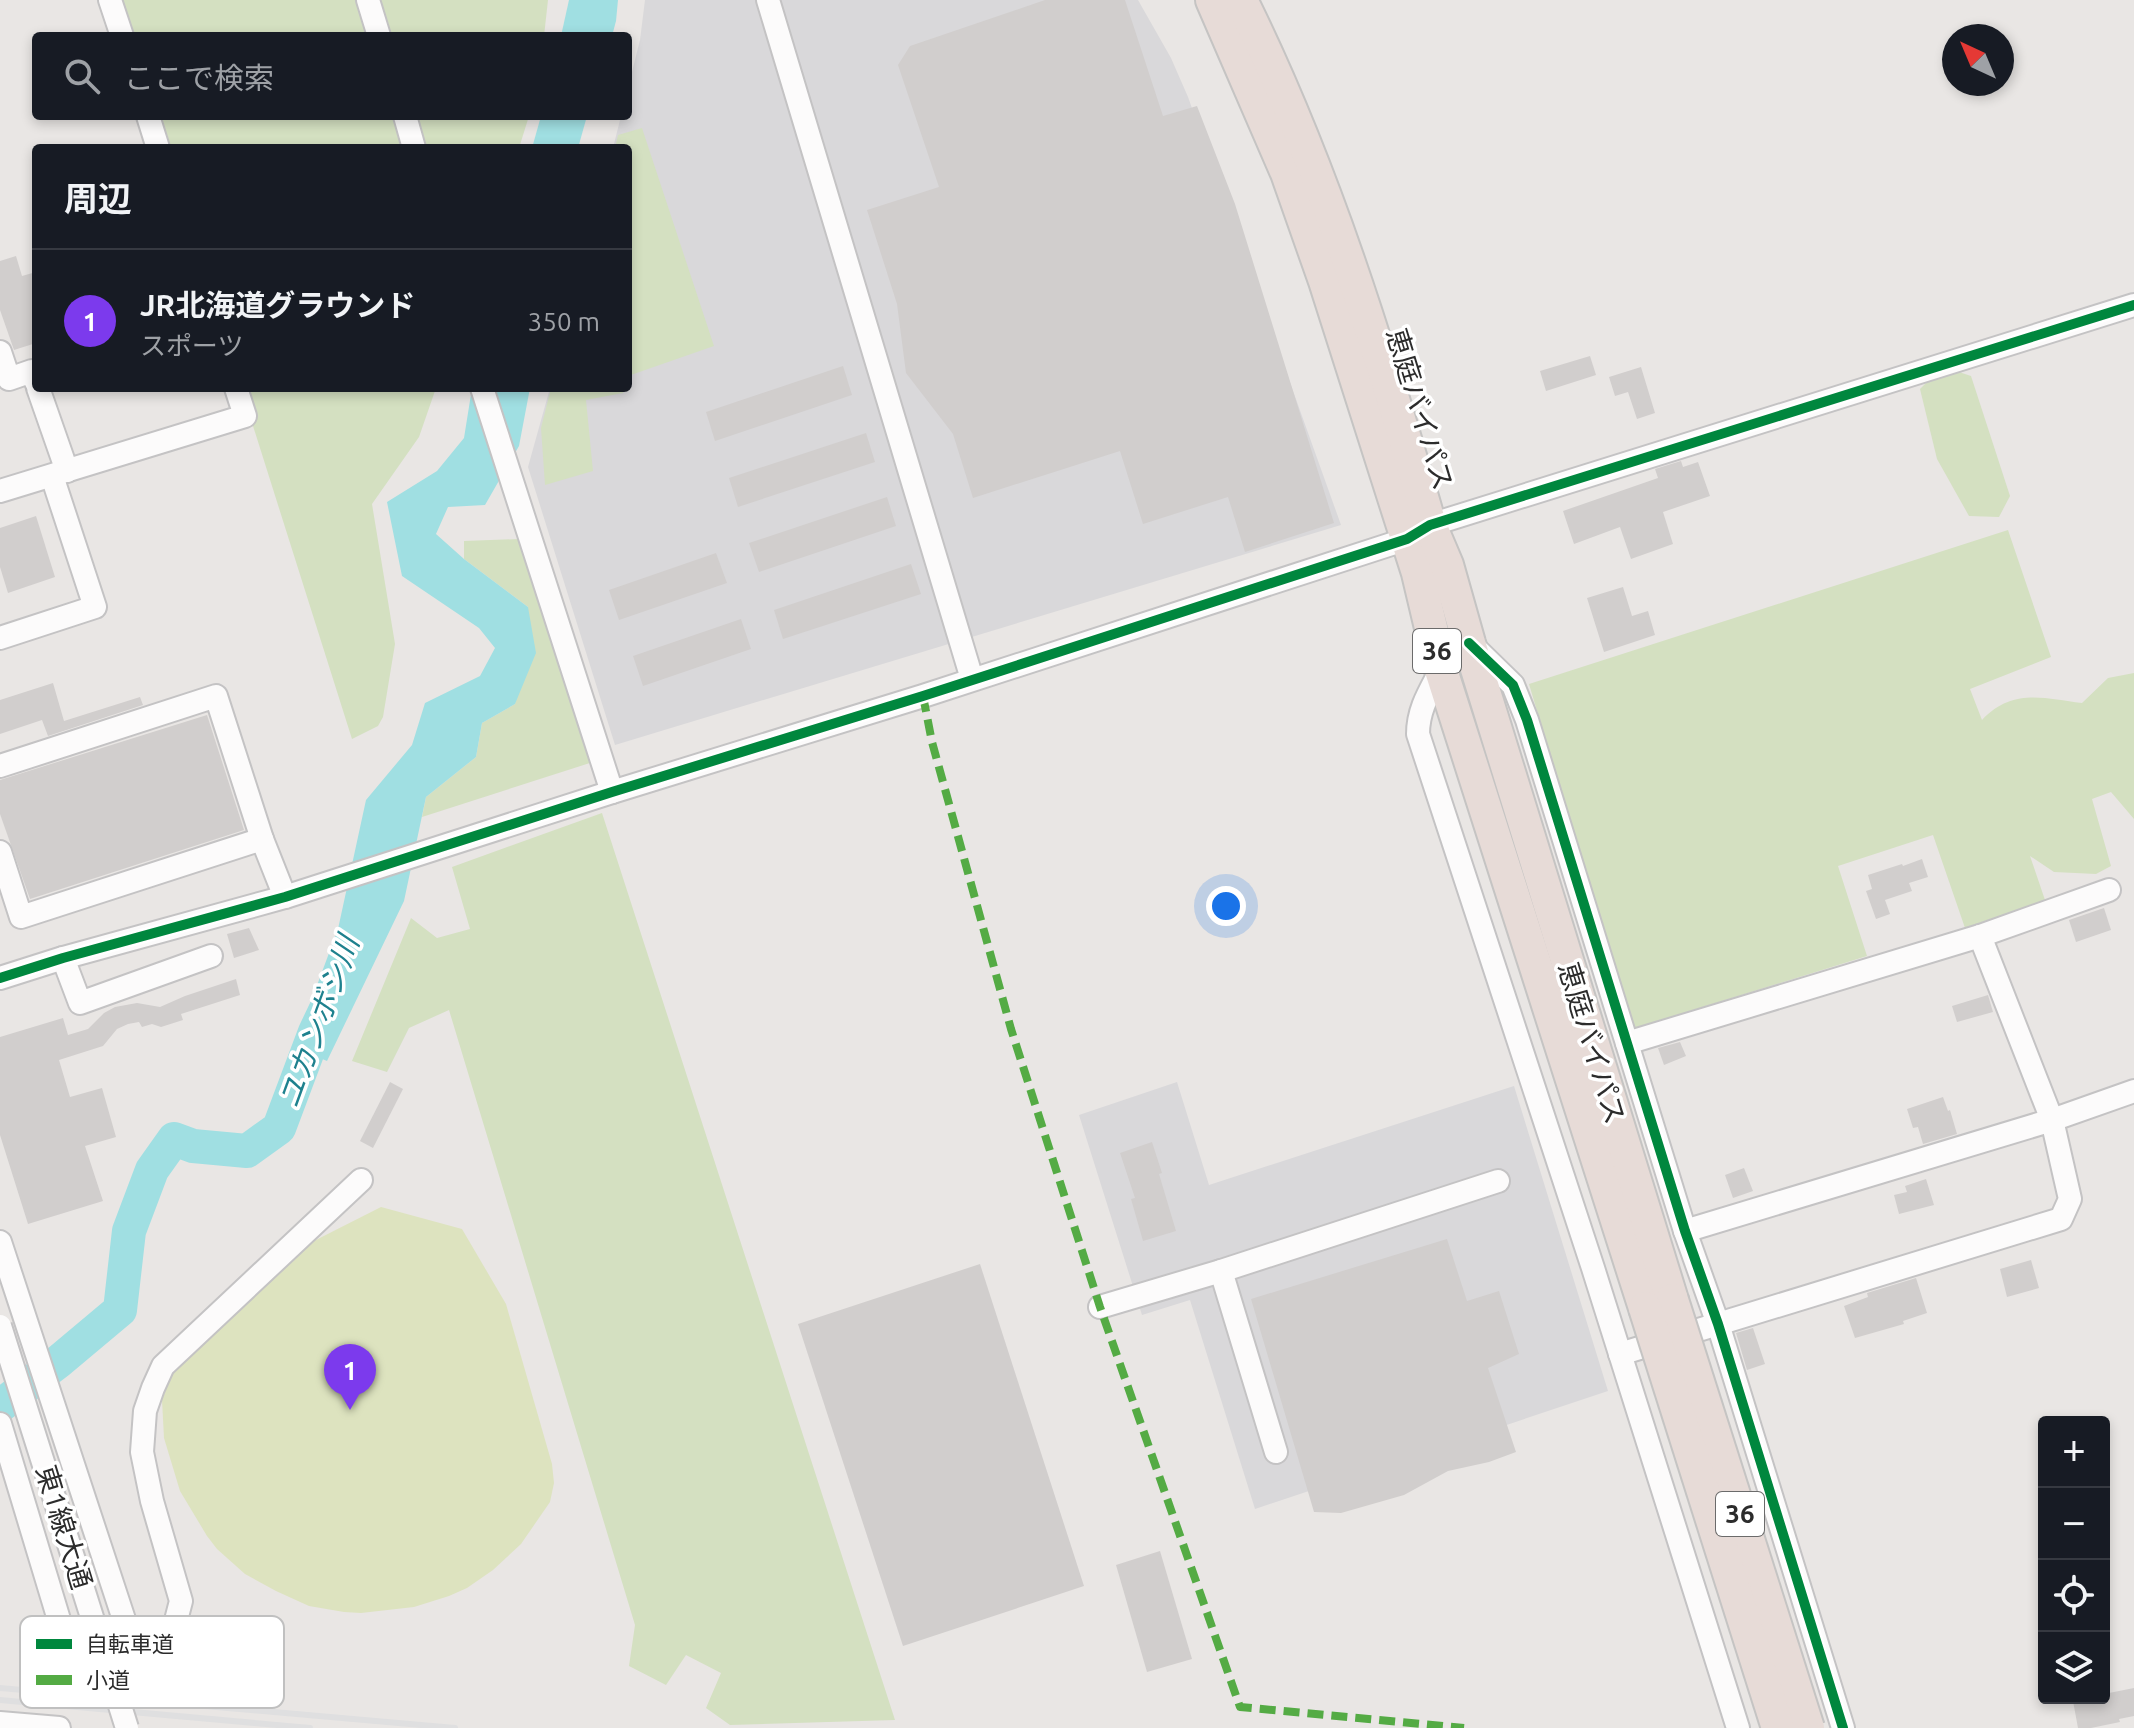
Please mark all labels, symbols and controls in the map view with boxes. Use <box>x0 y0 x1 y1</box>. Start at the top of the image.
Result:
north arrow <box>1942 24 2014 96</box>
search box <box>32 32 632 120</box>
icon: search <box>60 54 104 98</box>
text: ここで検索 <box>124 61 274 95</box>
text: 周辺 <box>64 179 132 217</box>
text: JR北海道グラウンド <box>140 288 415 322</box>
text: 1 <box>83 307 97 336</box>
text: 350 m <box>528 307 600 336</box>
street label: 恵庭バイパス <box>1381 324 1460 493</box>
text: スポーツ <box>140 331 243 360</box>
road number: 36 <box>1413 629 1461 673</box>
your location <box>1206 886 1246 926</box>
water label: ユカンボシ川 <box>271 928 366 1112</box>
street label: 恵庭バイパス <box>1553 958 1632 1127</box>
pin: 1 <box>324 1344 376 1410</box>
map controls <box>2038 1416 2110 1704</box>
button: + <box>2038 1416 2110 1488</box>
street label: 東1線大通 <box>31 1461 98 1592</box>
button: − <box>2038 1488 2110 1560</box>
road number: 36 <box>1716 1492 1764 1536</box>
button: locate <box>2038 1560 2110 1632</box>
legend <box>20 1616 284 1708</box>
text: 自転車道 <box>86 1631 174 1656</box>
button: layers <box>2038 1632 2110 1704</box>
text: 小道 <box>86 1667 130 1692</box>

